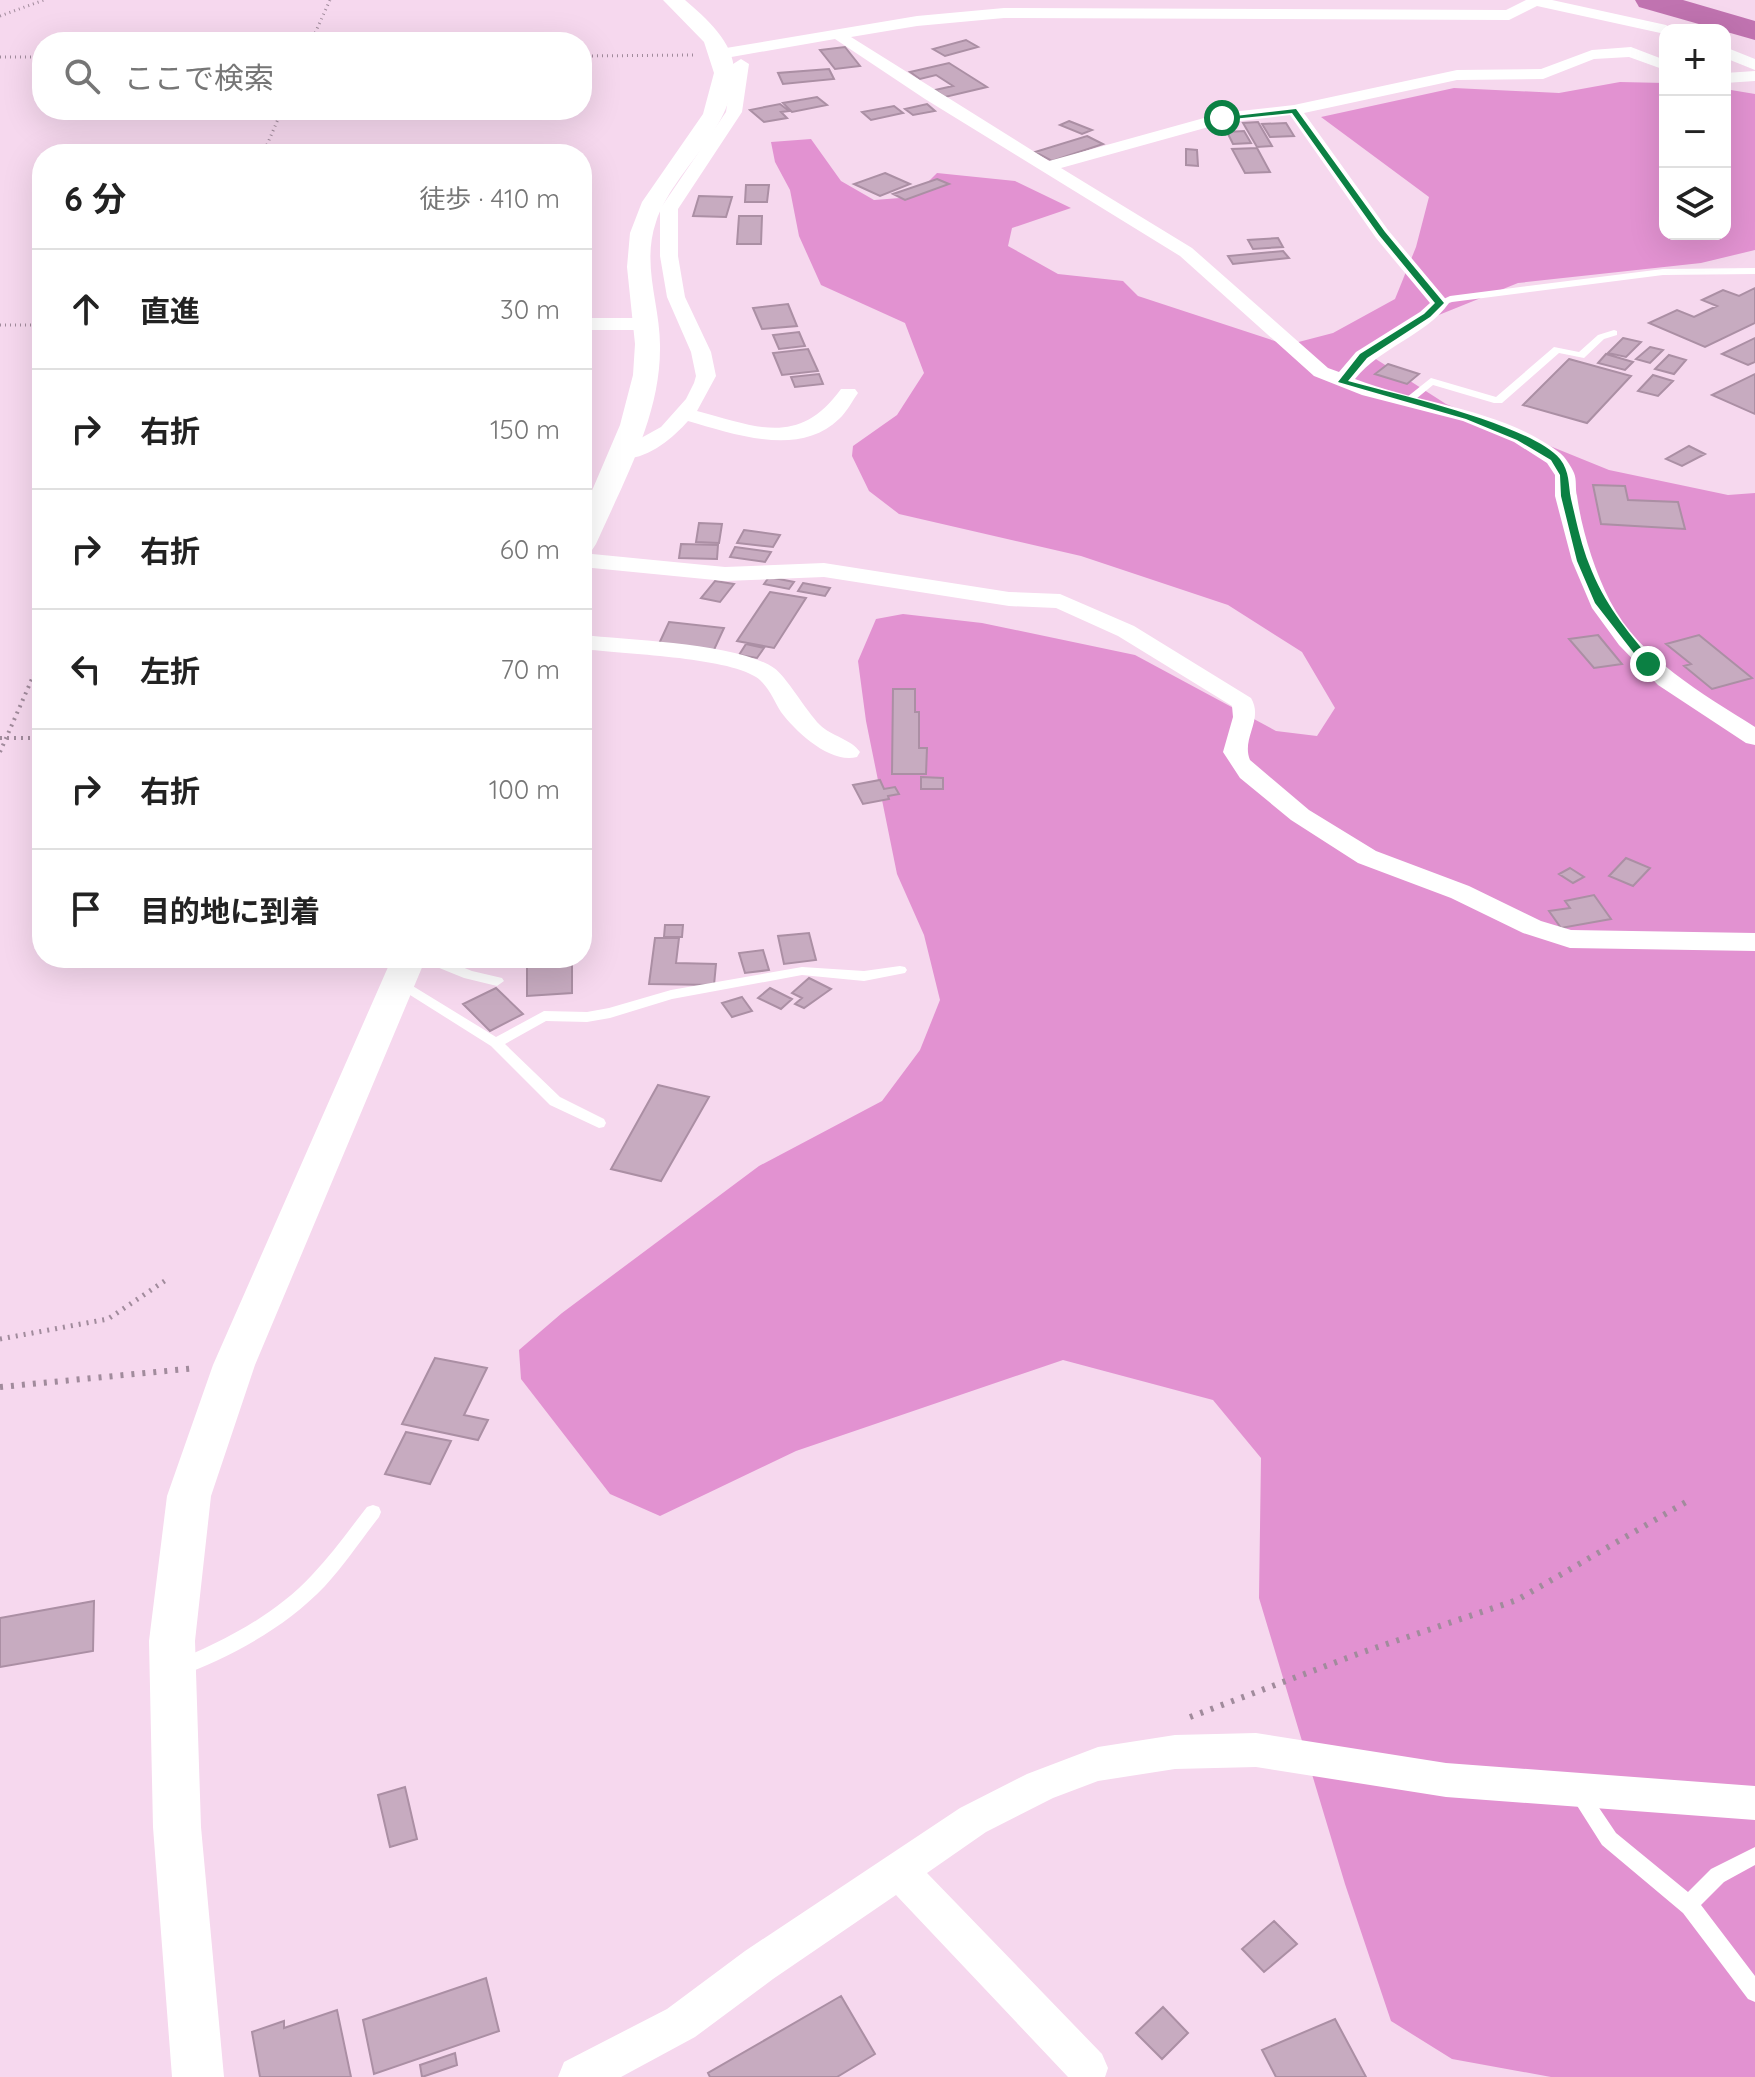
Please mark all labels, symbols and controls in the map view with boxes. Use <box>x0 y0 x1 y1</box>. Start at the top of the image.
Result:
map controls <box>1659 24 1731 240</box>
button: + <box>1659 24 1731 96</box>
search box <box>32 32 592 120</box>
icon: search <box>60 54 104 98</box>
text: ここで検索 <box>124 59 274 97</box>
button: − <box>1659 96 1731 168</box>
route start <box>1204 100 1240 136</box>
button: layers <box>1659 168 1731 240</box>
text: 6 分 <box>64 177 126 220</box>
text: 徒歩 · 410 m <box>419 182 560 215</box>
icon: ahead <box>64 287 108 331</box>
text: 直進 <box>140 292 200 330</box>
text: 30 m <box>500 293 560 326</box>
icon: right <box>64 407 108 451</box>
text: 右折 <box>140 412 200 450</box>
text: 150 m <box>490 413 560 446</box>
icon: right <box>64 527 108 571</box>
text: 右折 <box>140 532 200 570</box>
text: 60 m <box>500 533 560 566</box>
route end <box>1630 646 1666 682</box>
icon: left <box>64 647 108 691</box>
text: 左折 <box>140 652 200 690</box>
text: 70 m <box>500 653 560 686</box>
icon: right <box>64 767 108 811</box>
text: 右折 <box>140 772 200 810</box>
text: 100 m <box>489 773 560 806</box>
icon: arrive <box>64 887 108 931</box>
text: 目的地に到着 <box>140 892 320 930</box>

